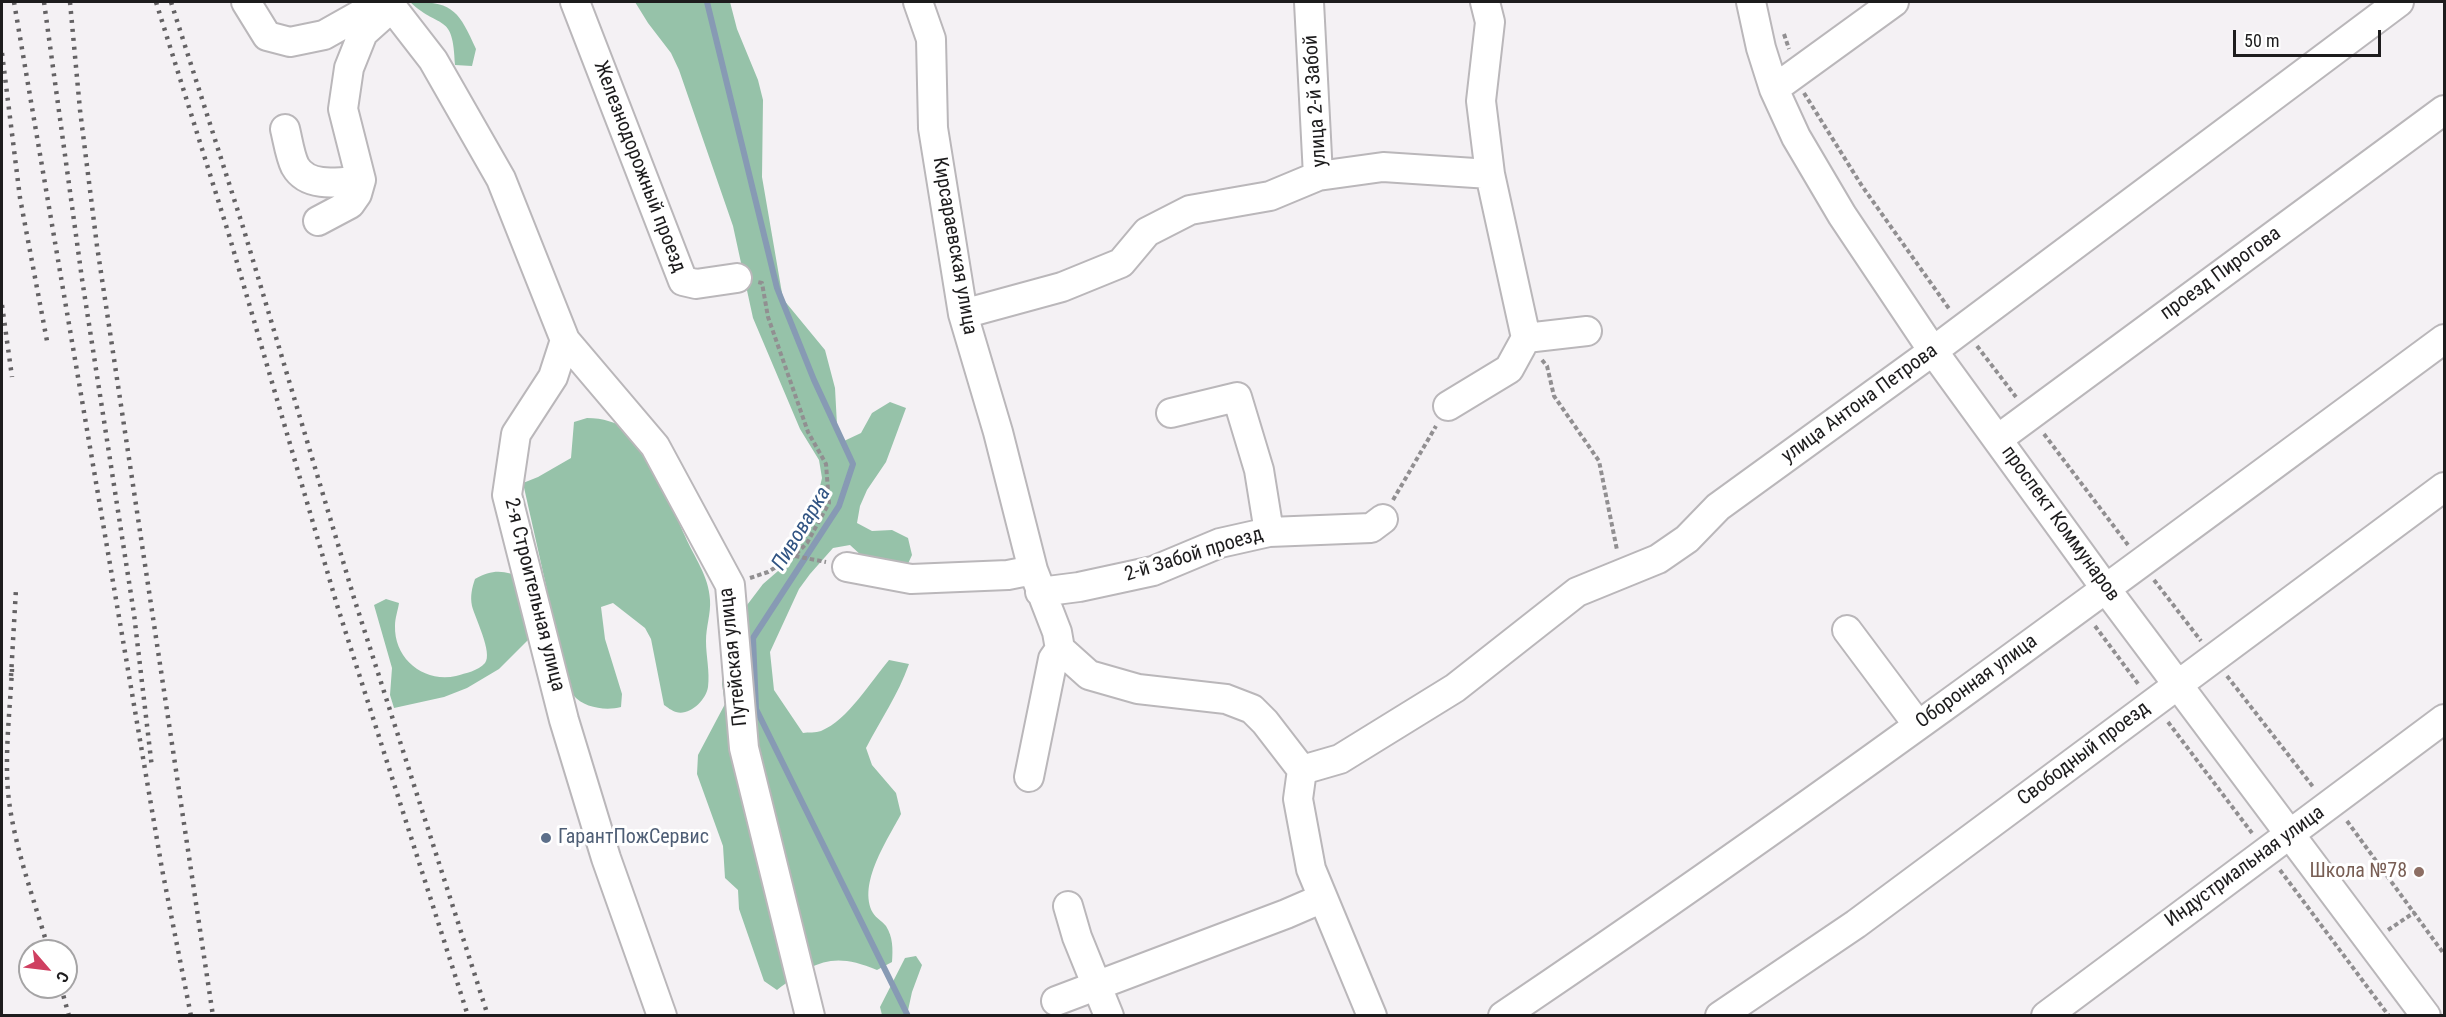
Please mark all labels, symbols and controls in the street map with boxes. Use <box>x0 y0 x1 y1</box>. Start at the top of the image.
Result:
scale bar <box>2236 18 2384 56</box>
text: 50 m <box>2244 30 2279 51</box>
street label: улица 2-й Забой <box>1299 34 1333 168</box>
street label: Железнодорожный проезд <box>588 58 690 276</box>
street label: Кирсараевская улица <box>927 155 981 337</box>
street label: проезд Пирогова <box>2156 222 2286 326</box>
street label: улица Антона Петрова <box>1777 339 1943 469</box>
street label: проспект Коммунаров <box>1995 442 2125 606</box>
water label: Пивоварка <box>767 483 837 575</box>
street label: 2-я Строительная улица <box>498 496 570 694</box>
street label: 2-й Забой проезд <box>1122 523 1266 587</box>
street label: Путейская улица <box>715 587 753 727</box>
street label: Оборонная улица <box>1912 630 2042 734</box>
street label: Свободный проезд <box>2013 697 2155 811</box>
street label: Индустриальная улица <box>2161 801 2329 933</box>
place label: ГарантПожСервис <box>558 826 709 850</box>
marker: ГарантПожСервис <box>539 831 553 845</box>
place label: Школа №78 <box>2310 860 2407 884</box>
marker: Школа №78 <box>2412 865 2426 879</box>
north arrow <box>18 939 78 999</box>
text: С <box>52 968 73 985</box>

